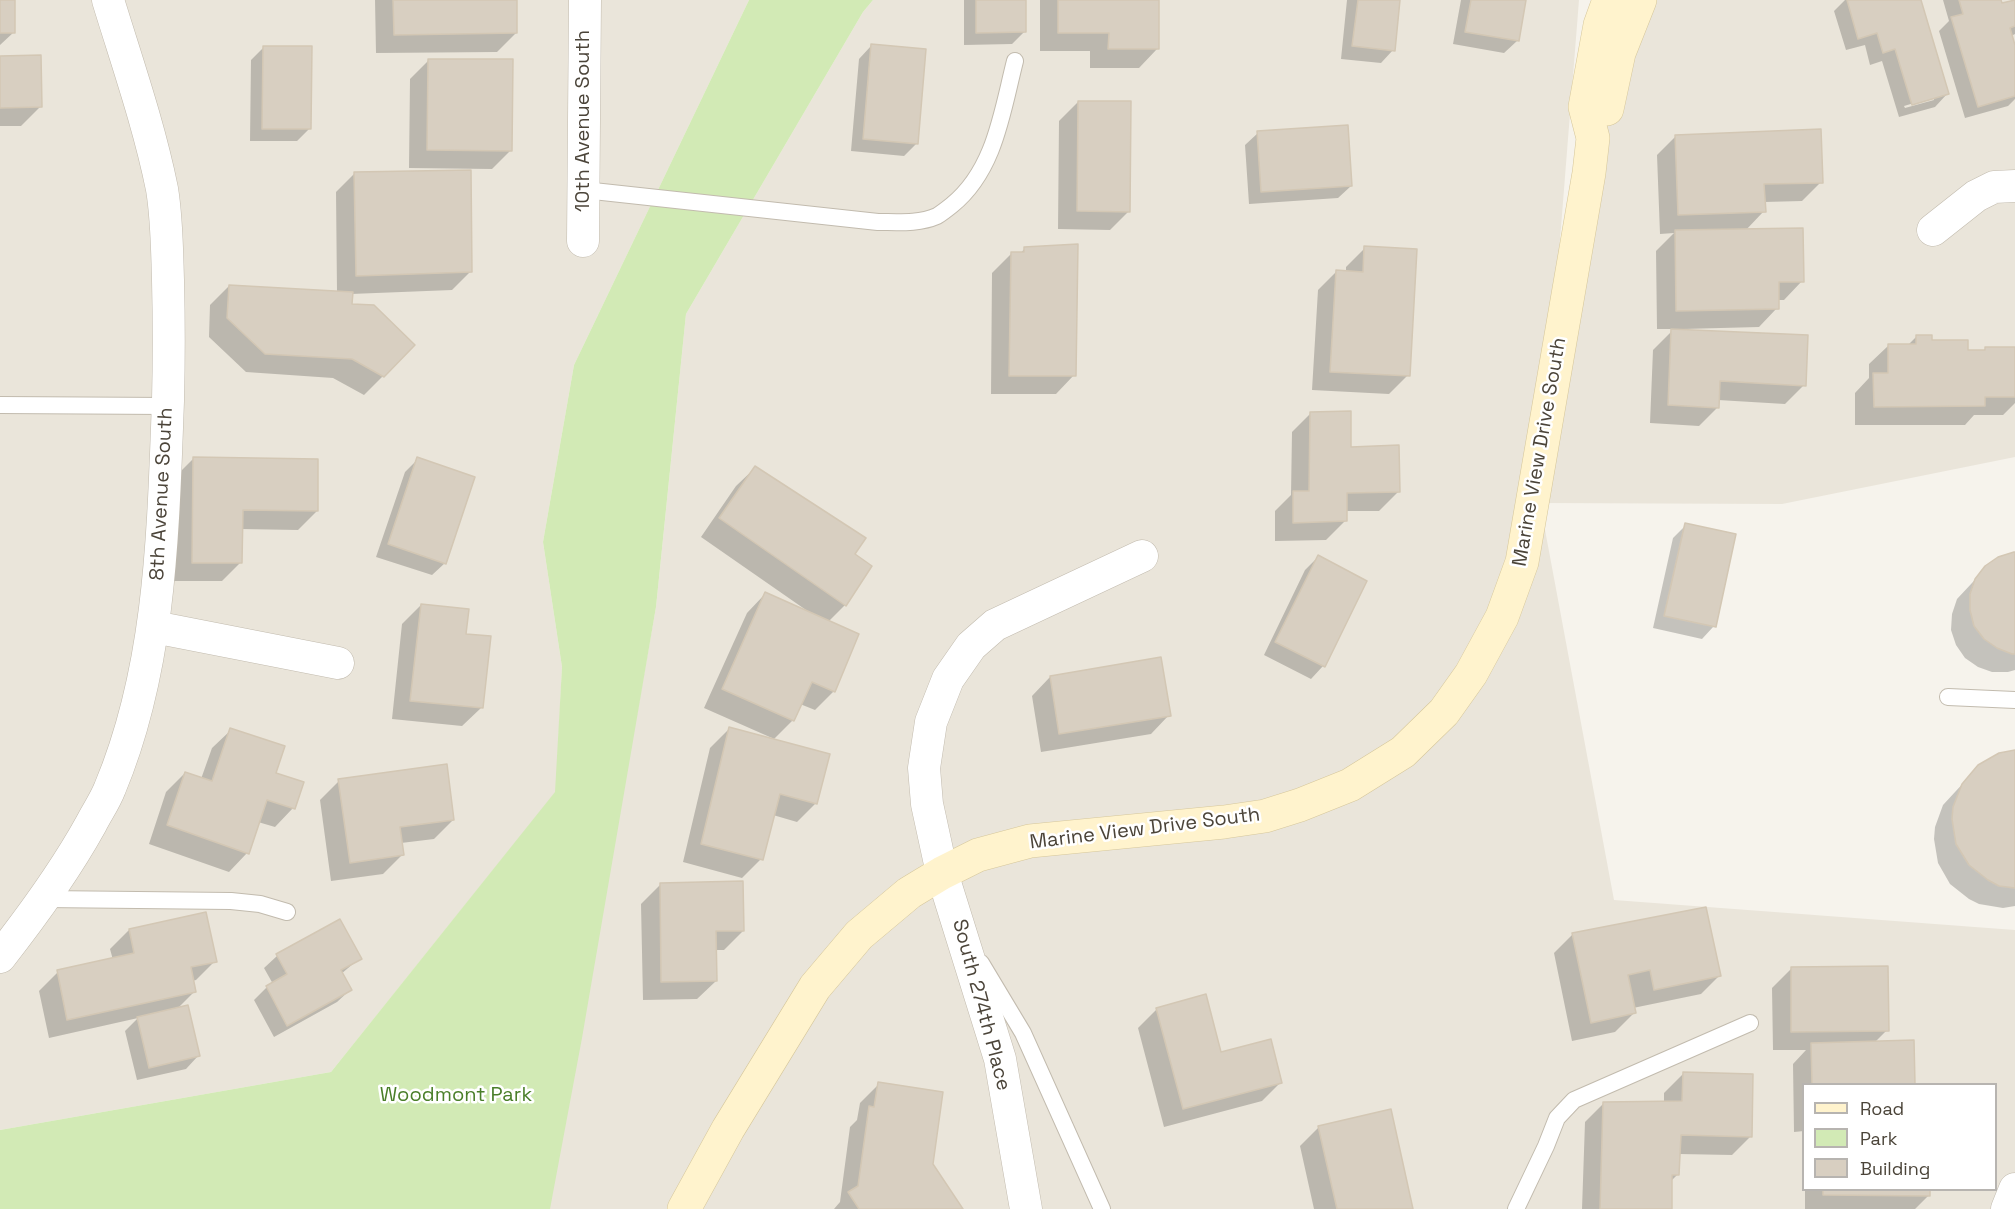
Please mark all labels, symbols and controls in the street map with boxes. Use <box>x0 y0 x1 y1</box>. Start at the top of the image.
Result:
street label: 10th Avenue South <box>572 30 596 212</box>
street label: Marine View Drive South <box>1508 336 1572 568</box>
street label: 8th Avenue South <box>145 407 179 581</box>
street label: Marine View Drive South <box>1028 803 1262 855</box>
street label: South 274th Place <box>947 917 1015 1093</box>
legend <box>1802 1083 1997 1191</box>
park label: Woodmont Park <box>380 1084 532 1108</box>
text: Road <box>1860 1097 1904 1120</box>
text: Park <box>1860 1127 1897 1150</box>
text: Building <box>1860 1157 1930 1180</box>

